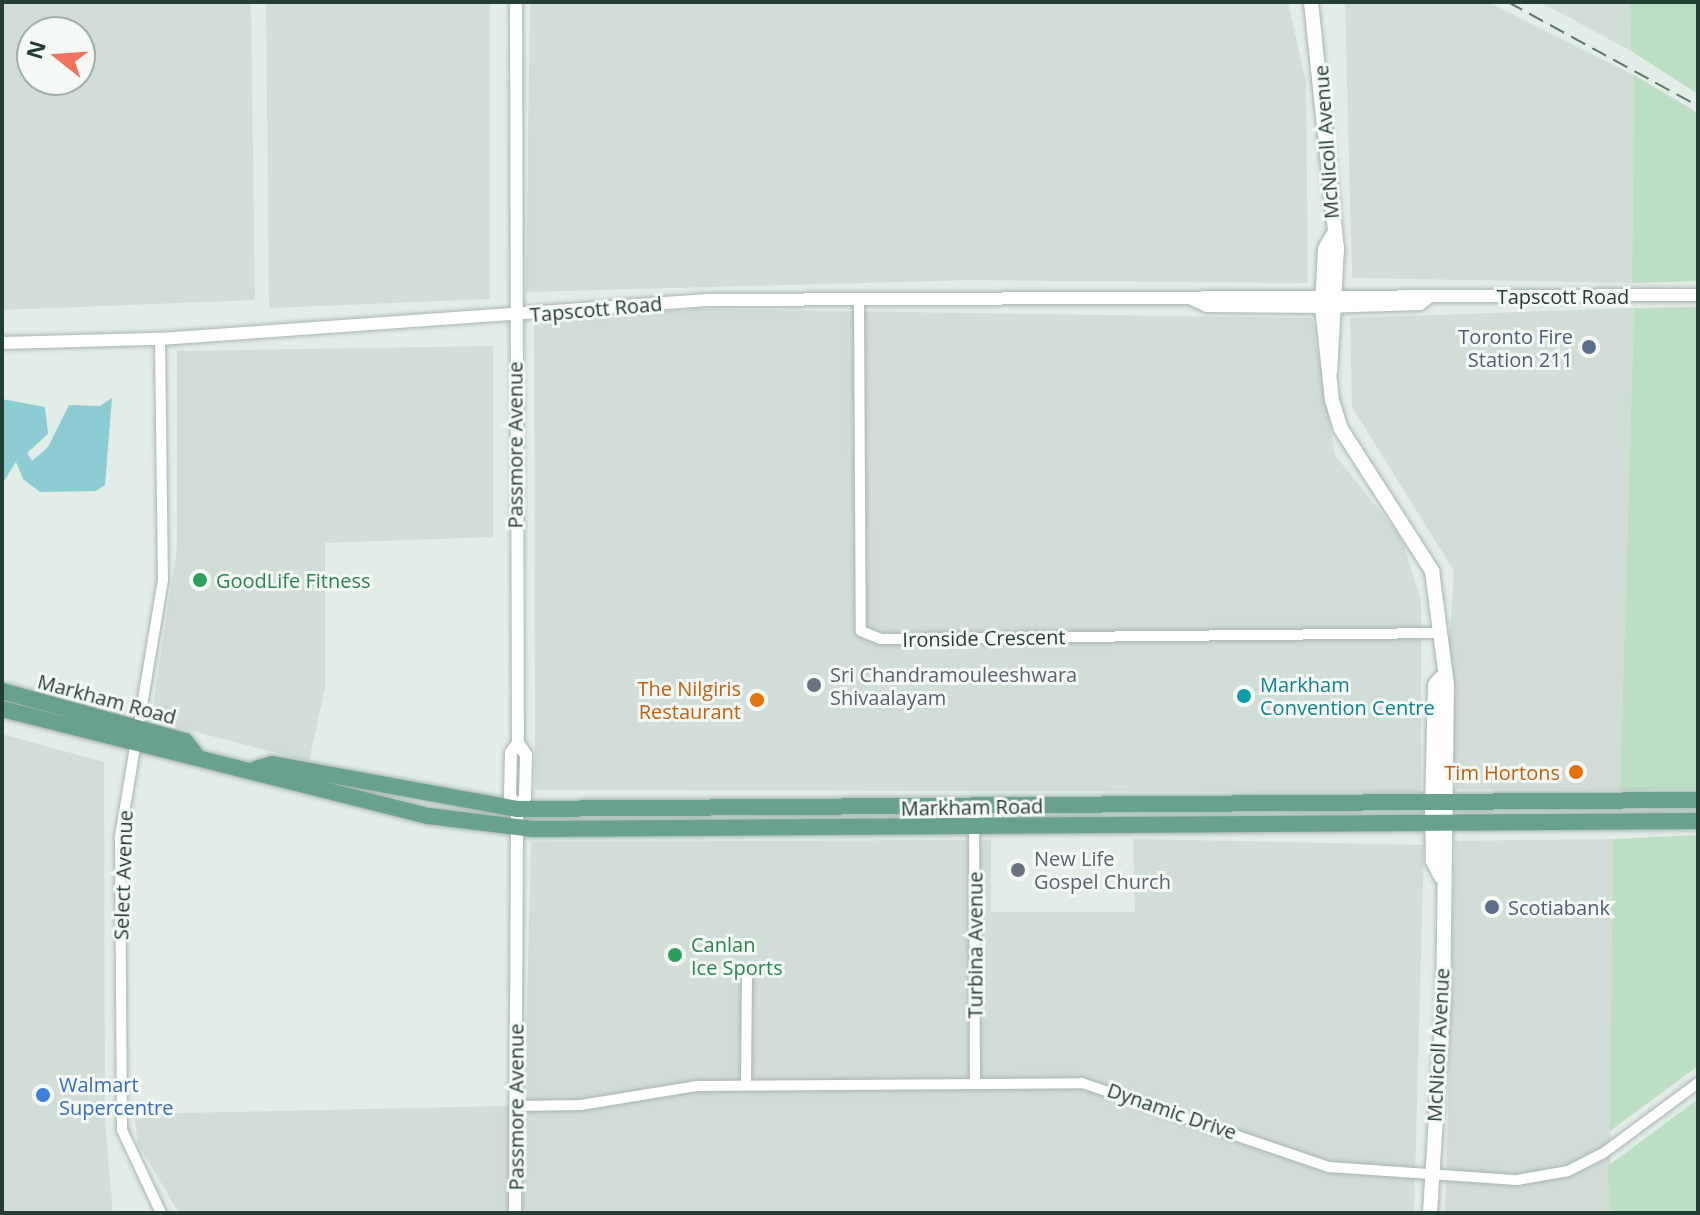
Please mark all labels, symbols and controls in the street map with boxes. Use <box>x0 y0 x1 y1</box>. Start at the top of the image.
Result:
north arrow <box>16 16 96 96</box>
text: N <box>18 37 52 63</box>
street label: McNicoll Avenue <box>1309 64 1343 220</box>
street label: Tapscott Road <box>1497 284 1629 308</box>
street label: Tapscott Road <box>529 291 663 327</box>
place label: Toronto Fire Station 211 <box>1458 324 1573 371</box>
marker: Toronto Fire Station 211 <box>1580 338 1598 356</box>
street label: Passmore Avenue <box>503 362 527 528</box>
place label: GoodLife Fitness <box>216 568 371 592</box>
marker: GoodLife Fitness <box>191 571 209 589</box>
street label: Ironside Crescent <box>902 625 1066 651</box>
place label: Sri Chandramouleeshwara Shivaalayam <box>830 662 1077 709</box>
street label: Markham Road <box>35 669 179 729</box>
place label: Markham Convention Centre <box>1260 672 1435 719</box>
place label: The Nilgiris Restaurant <box>637 676 741 723</box>
marker: Sri Chandramouleeshwara Shivaalayam <box>805 676 823 694</box>
marker: Markham Convention Centre <box>1235 687 1253 705</box>
marker: The Nilgiris Restaurant <box>748 691 766 709</box>
place label: Tim Hortons <box>1444 760 1560 784</box>
marker: Tim Hortons <box>1567 763 1585 781</box>
street label: Markham Road <box>901 794 1043 820</box>
street label: Select Avenue <box>109 810 137 940</box>
place label: New Life Gospel Church <box>1034 846 1171 893</box>
marker: New Life Gospel Church <box>1009 861 1027 879</box>
street label: Turbina Avenue <box>963 872 987 1018</box>
place label: Scotiabank <box>1508 895 1610 919</box>
marker: Scotiabank <box>1483 898 1501 916</box>
place label: Canlan Ice Sports <box>691 932 783 979</box>
marker: Canlan Ice Sports <box>666 946 684 964</box>
street label: McNicoll Avenue <box>1422 967 1454 1123</box>
street label: Passmore Avenue <box>504 1024 528 1190</box>
place label: Walmart Supercentre <box>59 1072 173 1119</box>
street label: Dynamic Drive <box>1104 1078 1240 1144</box>
marker: Walmart Supercentre <box>34 1086 52 1104</box>

